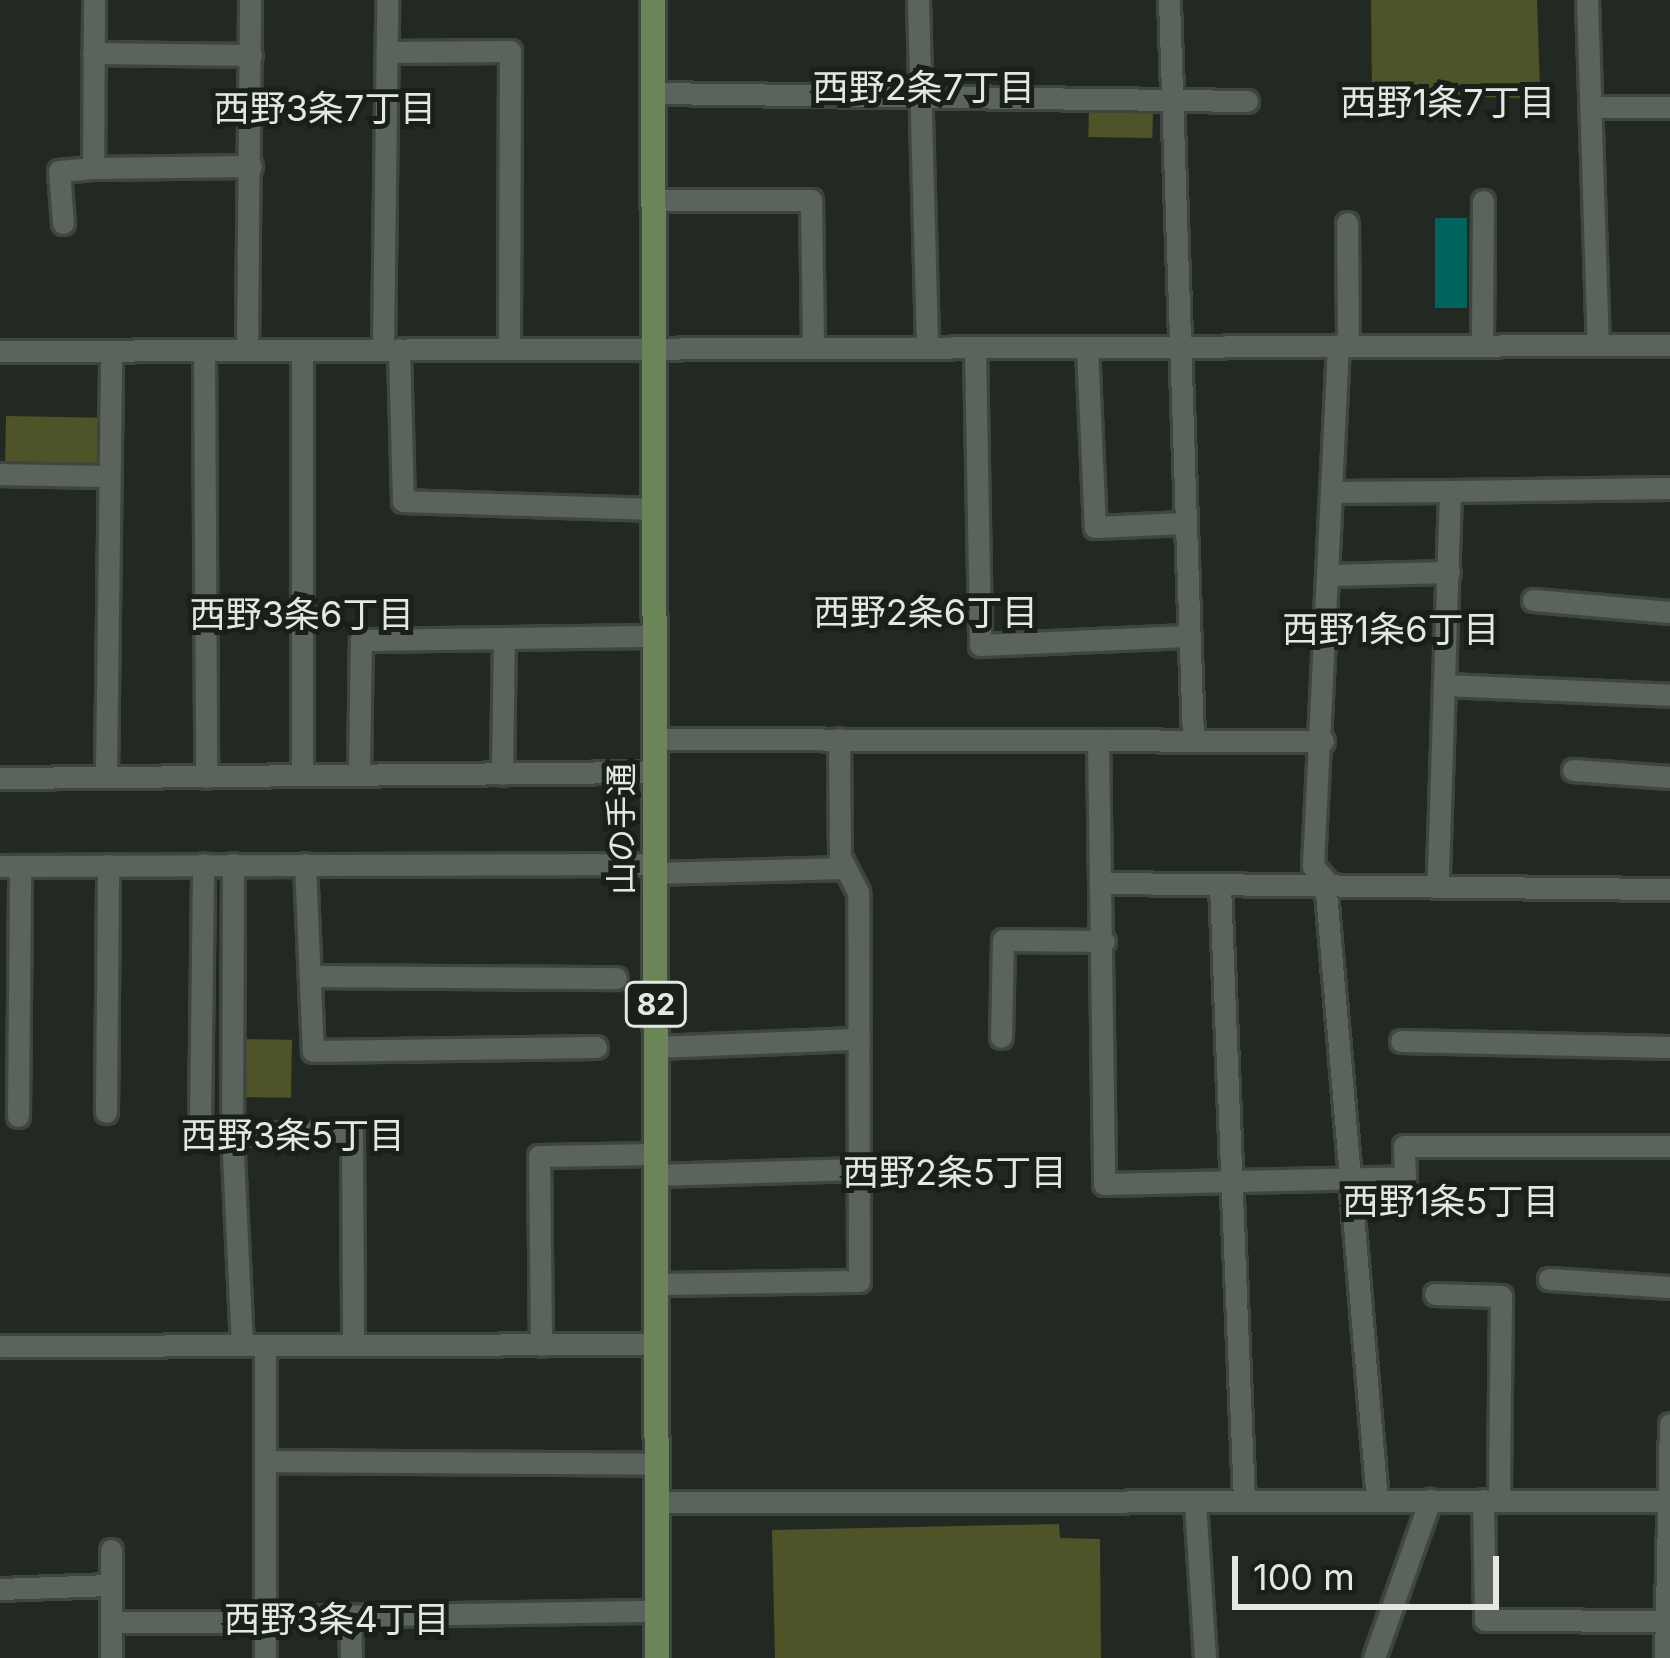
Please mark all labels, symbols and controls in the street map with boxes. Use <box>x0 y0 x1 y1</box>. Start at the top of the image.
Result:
district label: 西野2条7丁目 <box>813 66 1035 110</box>
district label: 西野1条7丁目 <box>1340 81 1556 125</box>
district label: 西野3条7丁目 <box>214 87 436 131</box>
district label: 西野2条6丁目 <box>814 591 1038 635</box>
district label: 西野3条6丁目 <box>190 593 414 637</box>
district label: 西野1条6丁目 <box>1283 608 1499 652</box>
street label: 山の手通 <box>602 763 642 895</box>
road number: 82 <box>623 980 689 1028</box>
district label: 西野3条5丁目 <box>181 1114 405 1158</box>
district label: 西野2条5丁目 <box>843 1151 1067 1195</box>
district label: 西野1条5丁目 <box>1343 1180 1559 1224</box>
scale bar <box>1238 1532 1505 1606</box>
text: 100 m <box>1253 1555 1355 1599</box>
district label: 西野3条4丁目 <box>224 1598 450 1642</box>

